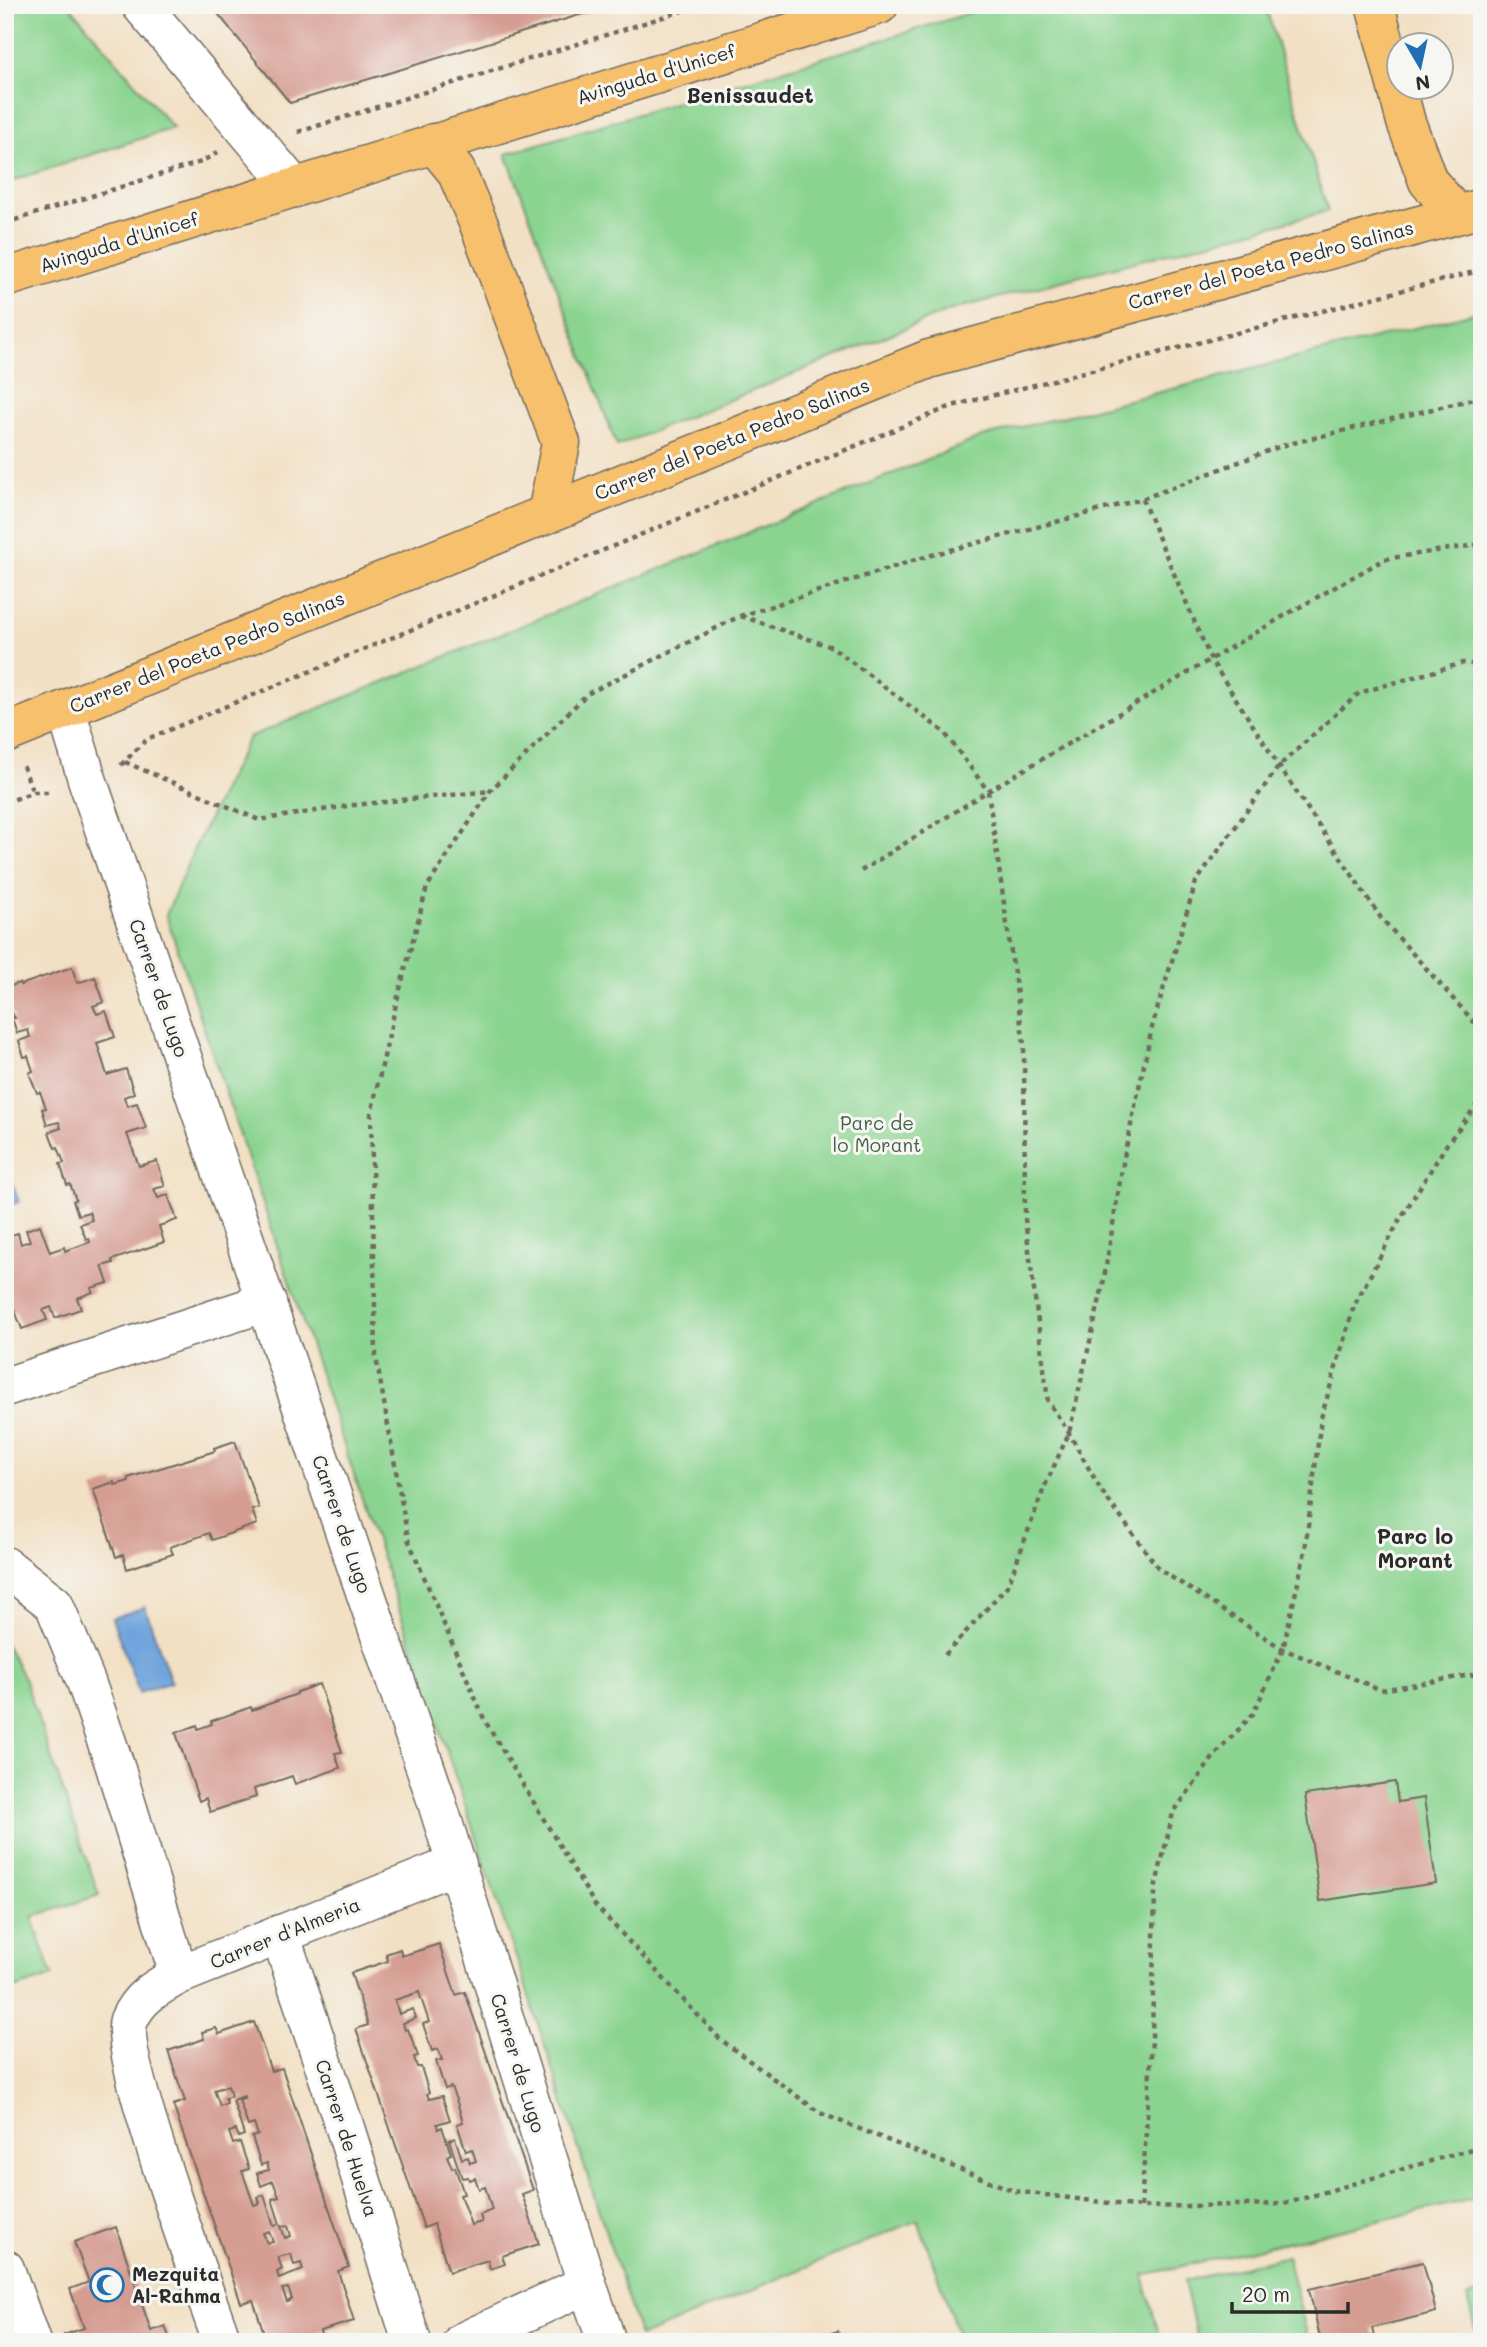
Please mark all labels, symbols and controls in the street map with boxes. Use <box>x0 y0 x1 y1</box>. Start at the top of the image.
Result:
north arrow <box>1386 32 1456 102</box>
street label: Avinguda d'Unicef <box>573 37 739 110</box>
text: N <box>1414 70 1432 97</box>
district label: Benissaudet <box>686 81 814 108</box>
street label: Avinguda d'Unicef <box>36 205 202 278</box>
street label: Carrer del Poeta Pedro Salinas <box>1125 214 1416 315</box>
street label: Carrer del Poeta Pedro Salinas <box>591 372 873 505</box>
street label: Carrer del Poeta Pedro Salinas <box>66 585 348 718</box>
street label: Carrer de Lugo <box>124 915 195 1060</box>
park label: Parc de lo Morant <box>833 1110 921 1157</box>
street label: Carrer de Lugo <box>307 1451 378 1596</box>
district label: Parc lo Morant <box>1377 1522 1454 1573</box>
street label: Carrer d'Almeria <box>206 1891 364 1974</box>
street label: Carrer de Lugo <box>485 1990 552 2136</box>
street label: Carrer de Huelva <box>310 2056 385 2220</box>
place label: Mezquita Al-Rahma <box>132 2261 221 2308</box>
mosque icon: Mezquita Al-Rahma <box>88 2266 126 2304</box>
scale bar <box>1232 2270 1347 2314</box>
text: 20 m <box>1242 2280 1290 2307</box>

